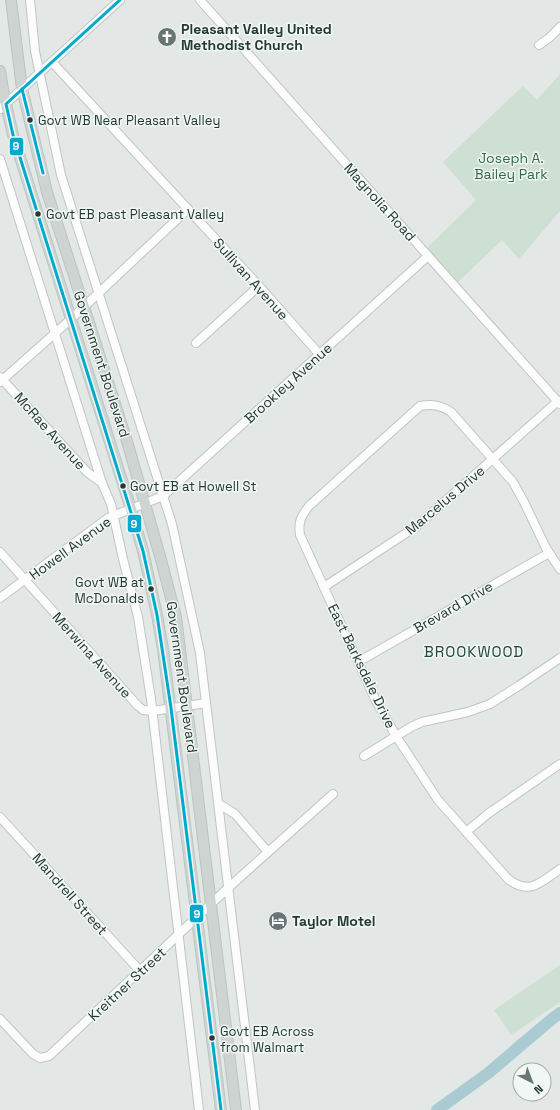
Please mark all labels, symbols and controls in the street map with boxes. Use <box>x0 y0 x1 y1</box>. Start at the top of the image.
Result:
place label: Pleasant Valley United Methodist Church <box>181 20 332 54</box>
church icon: Pleasant Valley United Methodist Church <box>156 26 178 48</box>
place label: Govt WB Near Pleasant Valley <box>38 112 220 129</box>
marker: Govt WB Near Pleasant Valley <box>25 115 35 125</box>
line badge: 9 <box>9 137 24 156</box>
text: 9 <box>13 139 20 153</box>
park label: Joseph A. Bailey Park <box>474 149 548 183</box>
street label: Magnolia Road <box>340 159 420 245</box>
place label: Govt EB past Pleasant Valley <box>46 206 224 223</box>
marker: Govt EB past Pleasant Valley <box>33 209 43 219</box>
street label: Sullivan Avenue <box>209 234 293 324</box>
street label: Government Boulevard <box>70 288 134 440</box>
street label: Brookley Avenue <box>240 339 336 427</box>
street label: McRae Avenue <box>10 388 90 474</box>
street label: Marcelus Drive <box>402 461 488 539</box>
place label: Govt EB at Howell St <box>130 478 256 495</box>
marker: Govt EB at Howell St <box>118 481 128 491</box>
street label: Howell Avenue <box>26 512 114 584</box>
line badge: 9 <box>127 514 142 533</box>
text: 9 <box>131 517 138 531</box>
place label: Govt WB at McDonalds <box>74 574 144 607</box>
street label: Brevard Drive <box>410 577 496 637</box>
marker: Govt WB at McDonalds <box>146 584 156 594</box>
street label: Government Boulevard <box>162 600 202 754</box>
street label: East Barksdale Drive <box>324 601 400 731</box>
street label: Merwina Avenue <box>49 608 135 702</box>
district label: BROOKWOOD <box>424 642 524 661</box>
street label: Mandrell Street <box>28 849 112 939</box>
line badge: 9 <box>189 904 204 923</box>
text: 9 <box>194 907 201 921</box>
hotel icon: Taylor Motel <box>267 910 289 932</box>
place label: Taylor Motel <box>292 912 376 930</box>
street label: Kreitner Street <box>84 943 170 1025</box>
place label: Govt EB Across from Walmart <box>220 1023 314 1056</box>
marker: Govt EB Across from Walmart <box>207 1033 217 1043</box>
north arrow <box>512 1062 552 1102</box>
text: N <box>531 1082 546 1097</box>

